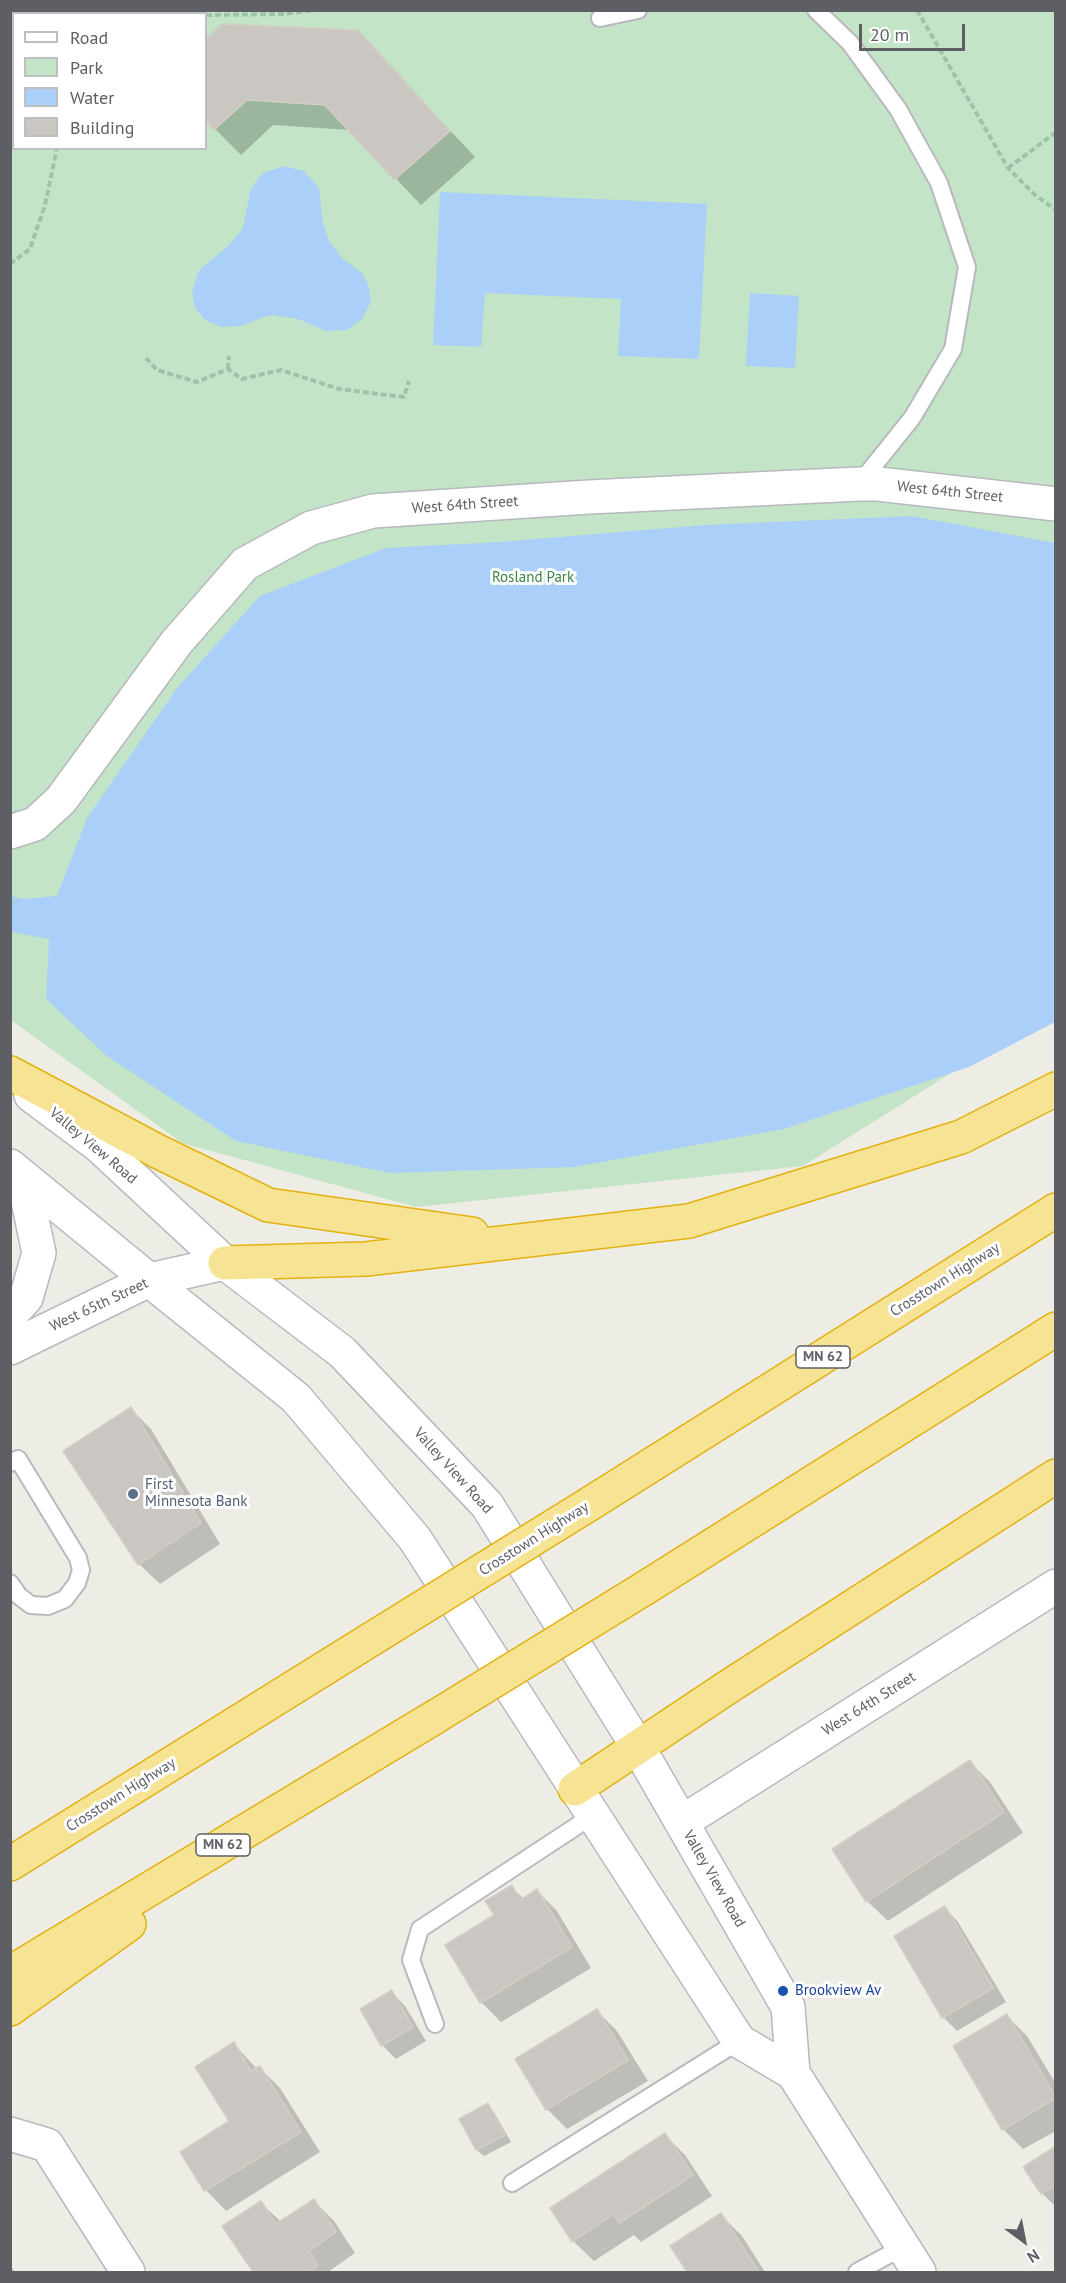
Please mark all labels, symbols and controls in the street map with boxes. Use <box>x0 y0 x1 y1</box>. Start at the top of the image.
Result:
legend <box>12 12 207 150</box>
scale bar <box>862 12 968 50</box>
text: 20 m <box>870 23 909 46</box>
text: Road <box>70 26 108 49</box>
text: Park <box>70 56 103 79</box>
text: Water <box>70 86 114 109</box>
text: Building <box>70 116 134 139</box>
street label: West 64th Street <box>896 477 1004 507</box>
street label: West 64th Street <box>411 492 519 518</box>
park label: Rosland Park <box>492 569 574 587</box>
street label: Valley View Road <box>45 1104 141 1188</box>
street label: Crosstown Highway <box>887 1239 1003 1321</box>
street label: West 65th Street <box>47 1274 151 1336</box>
road number: MN 62 <box>796 1346 850 1368</box>
street label: Valley View Road <box>410 1424 496 1518</box>
place label: First Minnesota Bank <box>145 1476 247 1511</box>
marker: First Minnesota Bank <box>126 1487 140 1501</box>
street label: Crosstown Highway <box>476 1498 592 1580</box>
street label: West 64th Street <box>819 1668 919 1740</box>
street label: Crosstown Highway <box>63 1754 179 1836</box>
street label: Valley View Road <box>679 1827 749 1931</box>
road number: MN 62 <box>196 1834 250 1856</box>
place label: Brookview Av <box>795 1982 881 2000</box>
marker: Brookview Av <box>776 1984 790 1998</box>
north arrow <box>994 2211 1054 2271</box>
text: N <box>1024 2245 1043 2268</box>

